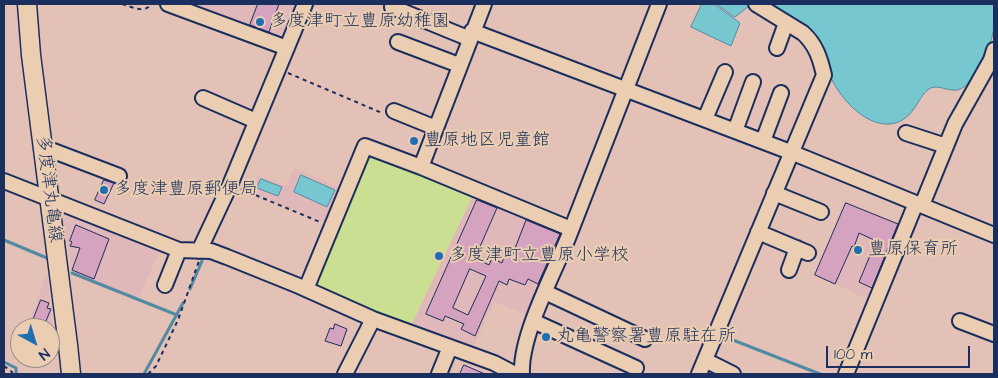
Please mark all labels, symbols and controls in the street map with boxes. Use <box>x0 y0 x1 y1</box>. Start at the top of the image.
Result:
place label: 多度津町立豊原幼稚園 <box>270 11 450 33</box>
marker: 多度津町立豊原幼稚園 <box>254 16 266 28</box>
place label: 豊原地区児童館 <box>424 130 550 152</box>
street label: 多度津丸亀線 <box>31 134 65 244</box>
marker: 豊原地区児童館 <box>408 135 420 147</box>
place label: 多度津豊原郵便局 <box>114 179 258 201</box>
marker: 多度津豊原郵便局 <box>98 184 110 196</box>
place label: 豊原保育所 <box>868 239 958 261</box>
marker: 豊原保育所 <box>852 244 864 256</box>
place label: 多度津町立豊原小学校 <box>449 245 629 267</box>
marker: 多度津町立豊原小学校 <box>433 250 445 262</box>
north arrow <box>10 318 60 368</box>
place label: 丸亀警察署豊原駐在所 <box>556 326 736 348</box>
marker: 丸亀警察署豊原駐在所 <box>540 331 552 343</box>
scale bar <box>828 336 972 368</box>
text: N <box>34 343 54 364</box>
text: 100 m <box>834 344 873 365</box>

